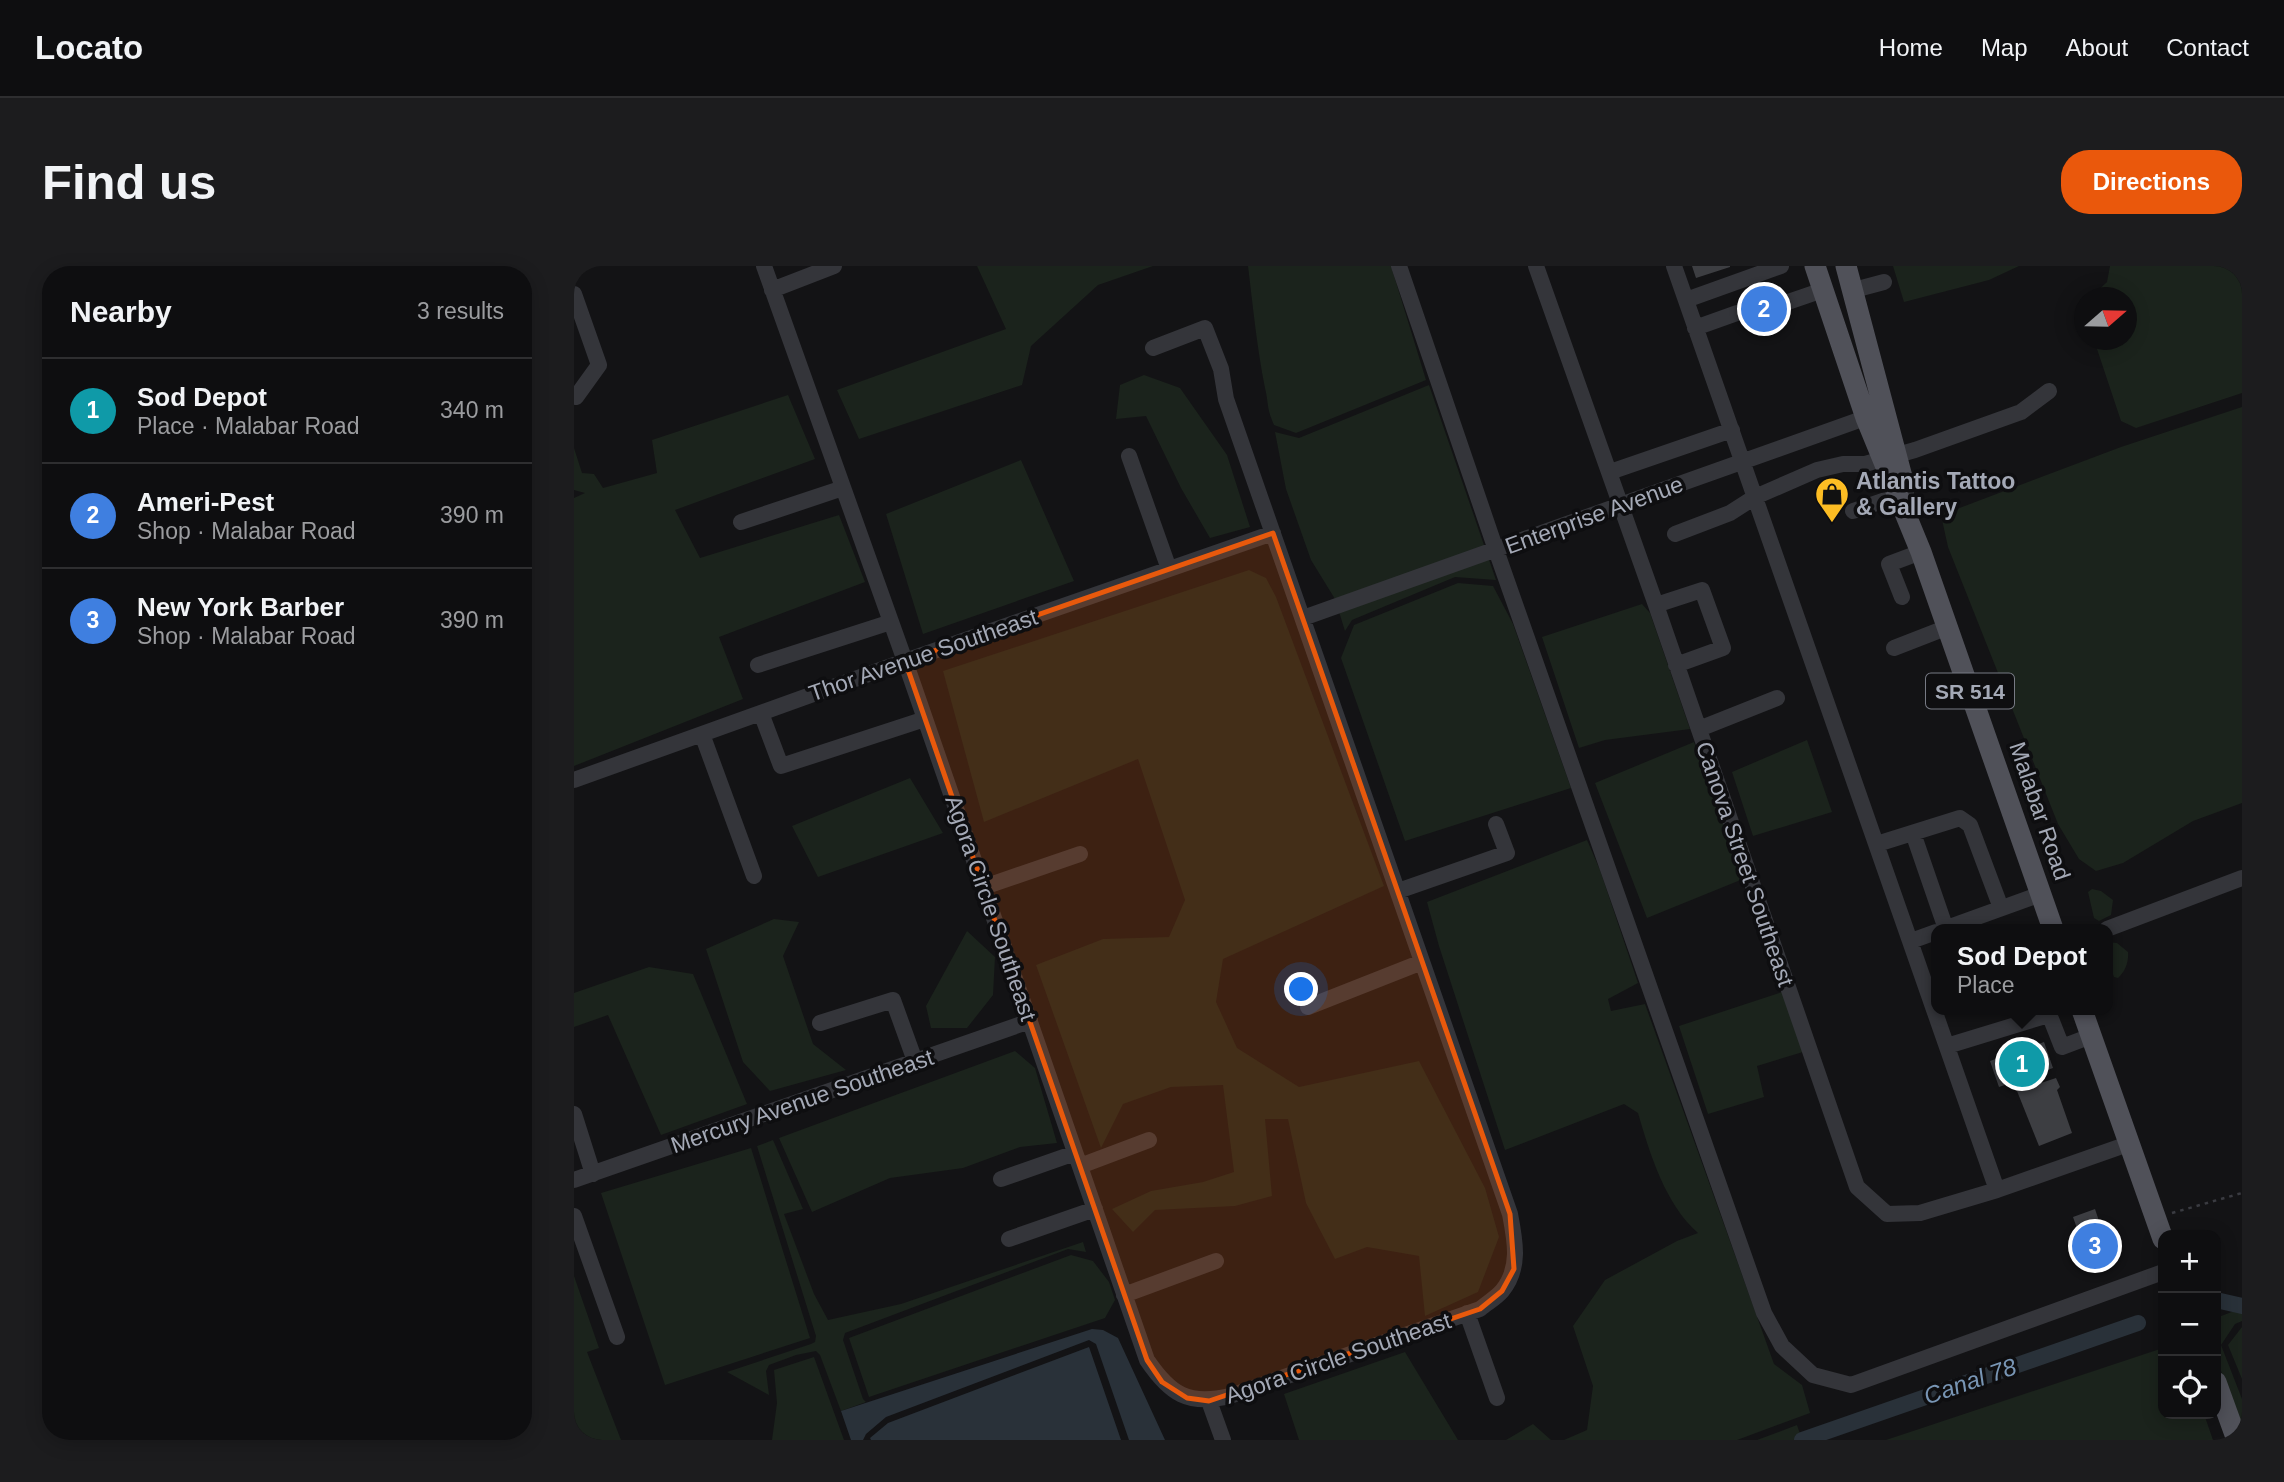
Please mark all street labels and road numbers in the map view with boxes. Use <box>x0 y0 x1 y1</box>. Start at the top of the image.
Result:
street label: Enterprise Avenue <box>1501 471 1687 559</box>
street label: Thor Avenue Southeast <box>805 603 1041 706</box>
road number: SR 514 <box>1926 674 2014 708</box>
street label: Canova Street Southeast <box>1691 738 1799 990</box>
street label: Malabar Road <box>2004 738 2076 884</box>
street label: Agora Circle Southeast <box>940 792 1042 1025</box>
street label: Mercury Avenue Southeast <box>667 1044 937 1158</box>
street label: Agora Circle Southeast <box>1222 1307 1455 1409</box>

